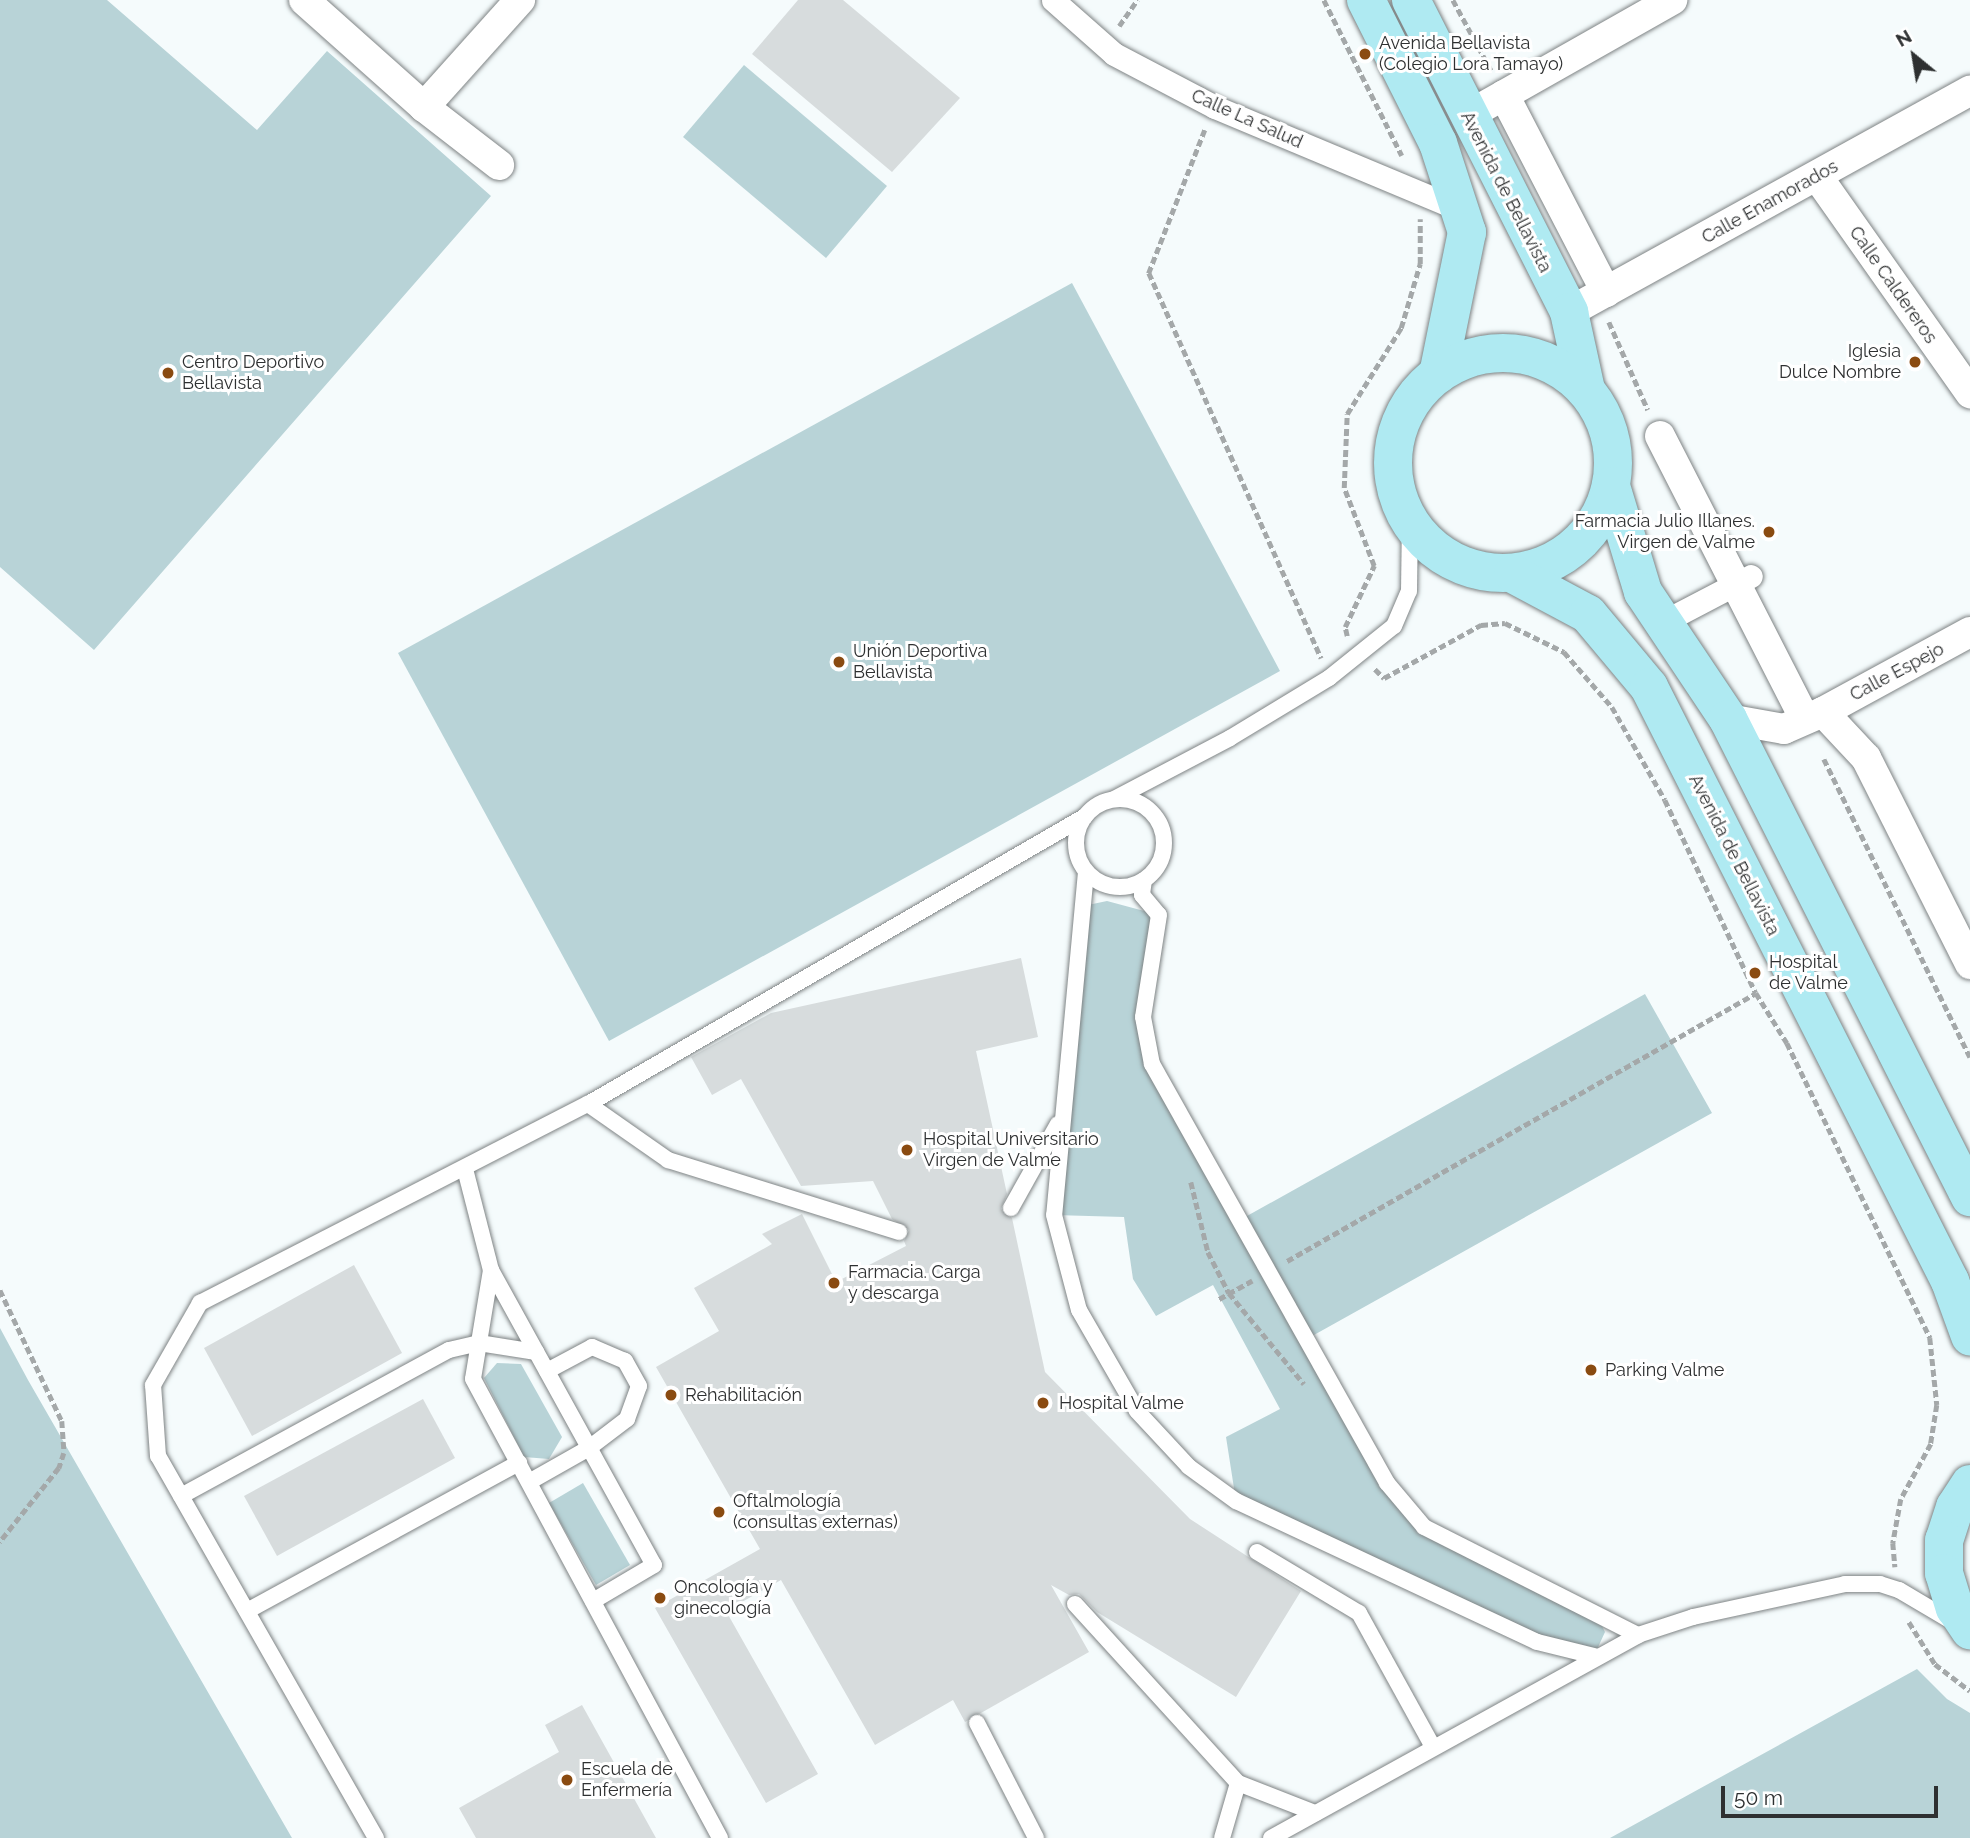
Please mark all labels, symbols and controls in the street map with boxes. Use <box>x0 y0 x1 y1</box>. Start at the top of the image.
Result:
north arrow <box>1879 21 1949 91</box>
text: N <box>1892 25 1915 51</box>
place label: Avenida Bellavista (Colegio Lora Tamayo) <box>1379 33 1564 76</box>
marker: Avenida Bellavista (Colegio Lora Tamayo) <box>1357 46 1373 62</box>
street label: Calle La Salud <box>1188 85 1306 153</box>
street label: Avenida de Bellavista <box>1456 108 1556 276</box>
street label: Calle Enamorados <box>1698 156 1842 248</box>
street label: Calle Caldereros <box>1845 222 1941 348</box>
place label: Iglesia Dulce Nombre <box>1779 341 1901 384</box>
place label: Centro Deportivo Bellavista <box>182 352 324 394</box>
marker: Iglesia Dulce Nombre <box>1907 354 1923 370</box>
marker: Centro Deportivo Bellavista <box>160 365 176 381</box>
place label: Farmacia Julio Illanes. Virgen de Valme <box>1574 511 1755 554</box>
marker: Farmacia Julio Illanes. Virgen de Valme <box>1761 524 1777 540</box>
street label: Calle Espejo <box>1846 638 1948 706</box>
place label: Unión Deportiva Bellavista <box>853 641 987 684</box>
marker: Unión Deportiva Bellavista <box>831 654 847 670</box>
street label: Avenida de Bellavista <box>1684 771 1784 939</box>
place label: Hospital de Valme <box>1769 952 1848 995</box>
marker: Hospital de Valme <box>1747 965 1763 981</box>
place label: Hospital Universitario Virgen de Valme <box>923 1129 1099 1172</box>
marker: Hospital Universitario Virgen de Valme <box>897 1140 917 1160</box>
place label: Farmacia. Carga y descarga <box>848 1262 981 1304</box>
marker: Farmacia. Carga y descarga <box>826 1275 842 1291</box>
place label: Parking Valme <box>1605 1359 1725 1381</box>
marker: Parking Valme <box>1583 1362 1599 1378</box>
place label: Rehabilitación <box>685 1384 802 1406</box>
marker: Rehabilitación <box>663 1387 679 1403</box>
place label: Hospital Valme <box>1059 1392 1185 1414</box>
marker: Hospital Valme <box>1033 1393 1053 1413</box>
place label: Oftalmología (consultas externas) <box>733 1491 898 1534</box>
marker: Oftalmología (consultas externas) <box>711 1504 727 1520</box>
place label: Oncología y ginecología <box>674 1577 773 1620</box>
marker: Oncología y ginecología <box>652 1590 668 1606</box>
place label: Escuela de Enfermería <box>581 1759 673 1802</box>
marker: Escuela de Enfermería <box>559 1772 575 1788</box>
scale bar <box>1725 1772 1942 1816</box>
text: 50 m <box>1734 1785 1783 1810</box>

